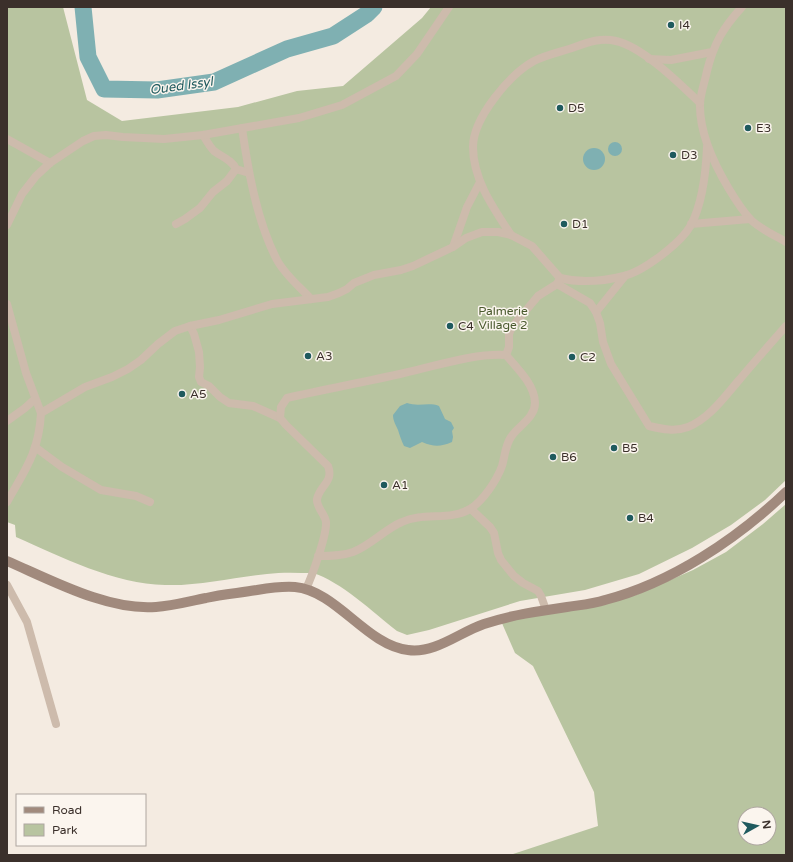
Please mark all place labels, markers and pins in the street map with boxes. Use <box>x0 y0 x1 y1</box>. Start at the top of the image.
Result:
place label: I4 <box>679 18 690 32</box>
marker: I4 <box>666 20 676 30</box>
place label: D5 <box>568 101 585 115</box>
marker: D5 <box>555 103 565 113</box>
place label: E3 <box>756 121 771 135</box>
marker: E3 <box>743 123 753 133</box>
place label: D3 <box>681 148 698 162</box>
marker: D3 <box>668 150 678 160</box>
place label: D1 <box>572 217 589 231</box>
marker: D1 <box>559 219 569 229</box>
place label: C4 <box>458 319 474 333</box>
marker: C4 <box>445 321 455 331</box>
place label: A3 <box>316 349 333 363</box>
place label: C2 <box>580 350 596 364</box>
marker: A3 <box>303 351 313 361</box>
marker: C2 <box>567 352 577 362</box>
place label: A5 <box>190 387 207 401</box>
marker: A5 <box>177 389 187 399</box>
place label: B5 <box>622 441 638 455</box>
marker: B5 <box>609 443 619 453</box>
place label: B6 <box>561 450 577 464</box>
marker: B6 <box>548 452 558 462</box>
place label: A1 <box>392 478 409 492</box>
marker: A1 <box>379 480 389 490</box>
place label: B4 <box>638 511 654 525</box>
marker: B4 <box>625 513 635 523</box>

